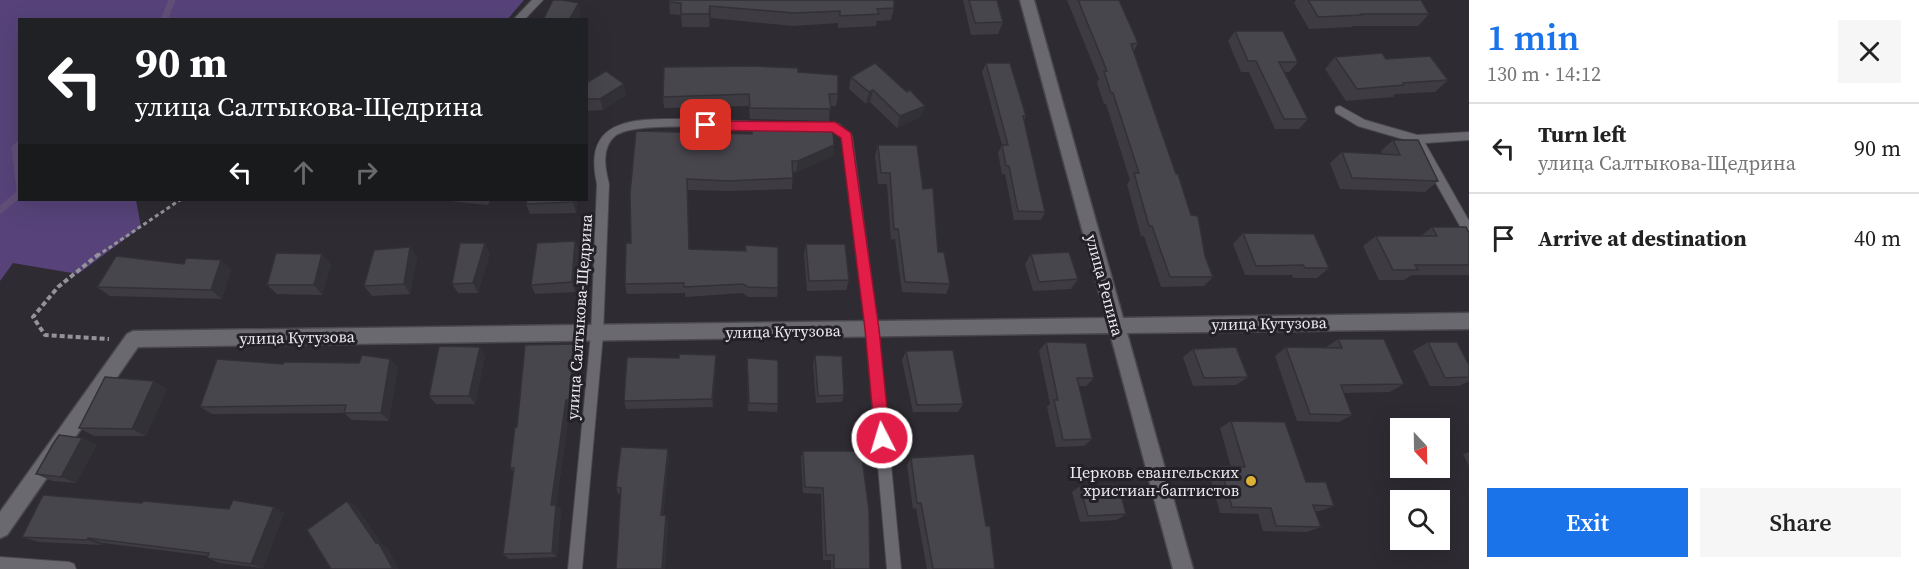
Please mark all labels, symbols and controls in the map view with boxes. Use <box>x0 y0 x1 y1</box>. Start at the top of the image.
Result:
text: 1 min <box>1487 13 1579 62</box>
button: close <box>1838 20 1901 83</box>
text: 90 m <box>135 33 228 91</box>
icon: left <box>36 42 114 120</box>
text: 130 m · 14:12 <box>1487 60 1601 88</box>
text: улица Салтыкова-Щедрина <box>135 88 483 125</box>
pin <box>680 99 731 150</box>
icon: arrive <box>689 108 722 141</box>
text: Turn left <box>1538 119 1626 149</box>
icon: left <box>1487 132 1520 165</box>
text: 90 m <box>1854 133 1901 163</box>
text: улица Салтыкова-Щедрина <box>1538 149 1796 177</box>
icon: left <box>224 156 257 189</box>
icon: ahead <box>287 156 320 189</box>
icon: right <box>350 156 383 189</box>
street label: улица Салтыкова-Щедрина <box>561 212 597 421</box>
icon: arrive <box>1487 222 1520 255</box>
text: Arrive at destination <box>1538 223 1747 253</box>
text: 40 m <box>1854 223 1901 253</box>
street label: улица Репина <box>1081 232 1129 339</box>
street label: улица Кутузова <box>1211 311 1328 335</box>
street label: улица Кутузова <box>725 319 842 343</box>
street label: улица Кутузова <box>239 325 356 349</box>
position arrow <box>850 406 914 470</box>
north arrow <box>1390 418 1450 478</box>
map controls <box>1390 418 1450 550</box>
place label: Церковь евангельских христиан-баптистов <box>1070 461 1240 501</box>
marker: Церковь евангельских христиан-баптистов <box>1244 474 1258 488</box>
button: Exit <box>1487 488 1688 557</box>
button: Share <box>1700 488 1901 557</box>
button: search <box>1390 490 1450 550</box>

